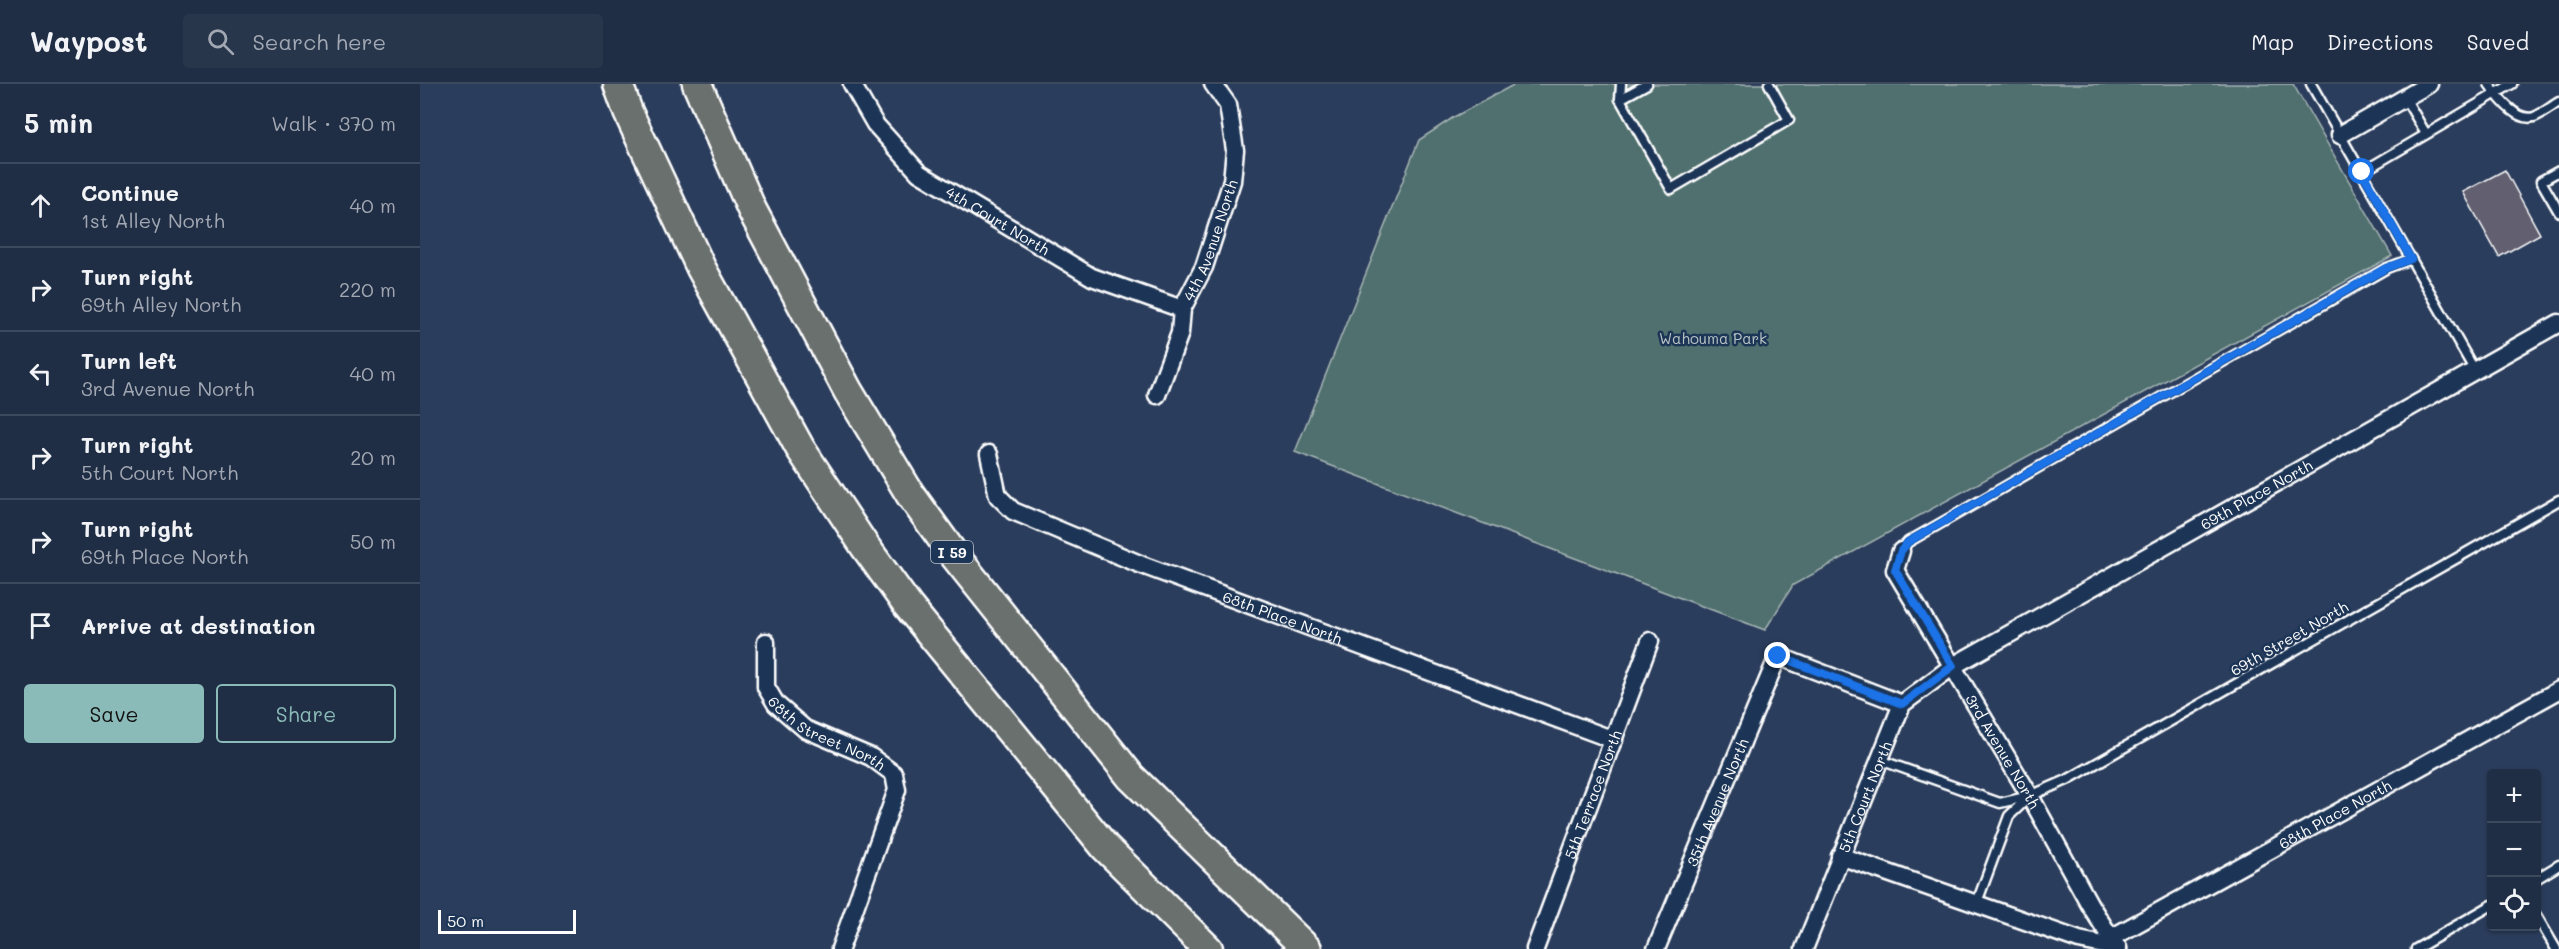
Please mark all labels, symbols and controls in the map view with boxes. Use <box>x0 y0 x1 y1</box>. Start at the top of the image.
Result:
search box <box>183 14 603 68</box>
text: Waypost <box>30 23 147 59</box>
icon: search <box>204 25 237 58</box>
text: Search here <box>252 27 386 56</box>
text: Map <box>2251 28 2294 55</box>
text: Directions <box>2327 28 2434 55</box>
text: Saved <box>2467 28 2529 55</box>
text: 5 min <box>24 106 93 140</box>
text: Walk · 370 m <box>271 110 396 136</box>
route start <box>2348 158 2374 184</box>
street label: 4th Avenue North <box>1178 177 1242 304</box>
text: Continue <box>81 178 179 207</box>
street label: 4th Court North <box>942 181 1054 259</box>
icon: ahead <box>24 189 57 222</box>
text: 40 m <box>350 192 396 218</box>
text: 1st Alley North <box>81 207 225 233</box>
text: Turn right <box>81 262 193 291</box>
icon: right <box>24 273 57 306</box>
text: 220 m <box>339 276 396 302</box>
text: 69th Alley North <box>81 291 241 317</box>
park label: Wahouma Park <box>1659 328 1767 348</box>
text: Turn left <box>81 346 177 375</box>
icon: left <box>24 357 57 390</box>
text: 40 m <box>350 360 396 386</box>
text: 3rd Avenue North <box>81 375 254 401</box>
text: Turn right <box>81 430 193 459</box>
icon: right <box>24 441 57 474</box>
text: 20 m <box>350 444 396 470</box>
street label: 69th Place North <box>2197 455 2316 534</box>
text: 5th Court North <box>81 459 238 485</box>
text: Turn right <box>81 514 193 543</box>
icon: right <box>24 525 57 558</box>
text: 50 m <box>350 528 396 554</box>
road number: I 59 <box>931 541 973 563</box>
text: 69th Place North <box>81 543 248 569</box>
street label: 68th Place North <box>1220 586 1345 648</box>
street label: 69th Street North <box>2226 596 2352 680</box>
icon: arrive <box>24 609 57 642</box>
text: Arrive at destination <box>81 611 316 640</box>
route end <box>1764 642 1790 668</box>
button: Save <box>24 684 204 743</box>
button: Share <box>216 684 396 743</box>
street label: 3rd Avenue North <box>1961 690 2045 812</box>
street label: 68th Street North <box>764 693 890 774</box>
street label: 5th Terrace North <box>1560 727 1626 862</box>
street label: 35th Avenue North <box>1682 735 1753 869</box>
street label: 5th Court North <box>1834 738 1896 855</box>
map controls <box>2487 769 2541 931</box>
button: + <box>2487 769 2541 823</box>
street label: 68th Place North <box>2275 775 2395 853</box>
button: − <box>2487 823 2541 877</box>
button: locate <box>2487 877 2541 931</box>
scale bar <box>438 907 576 934</box>
text: 50 m <box>447 910 484 931</box>

